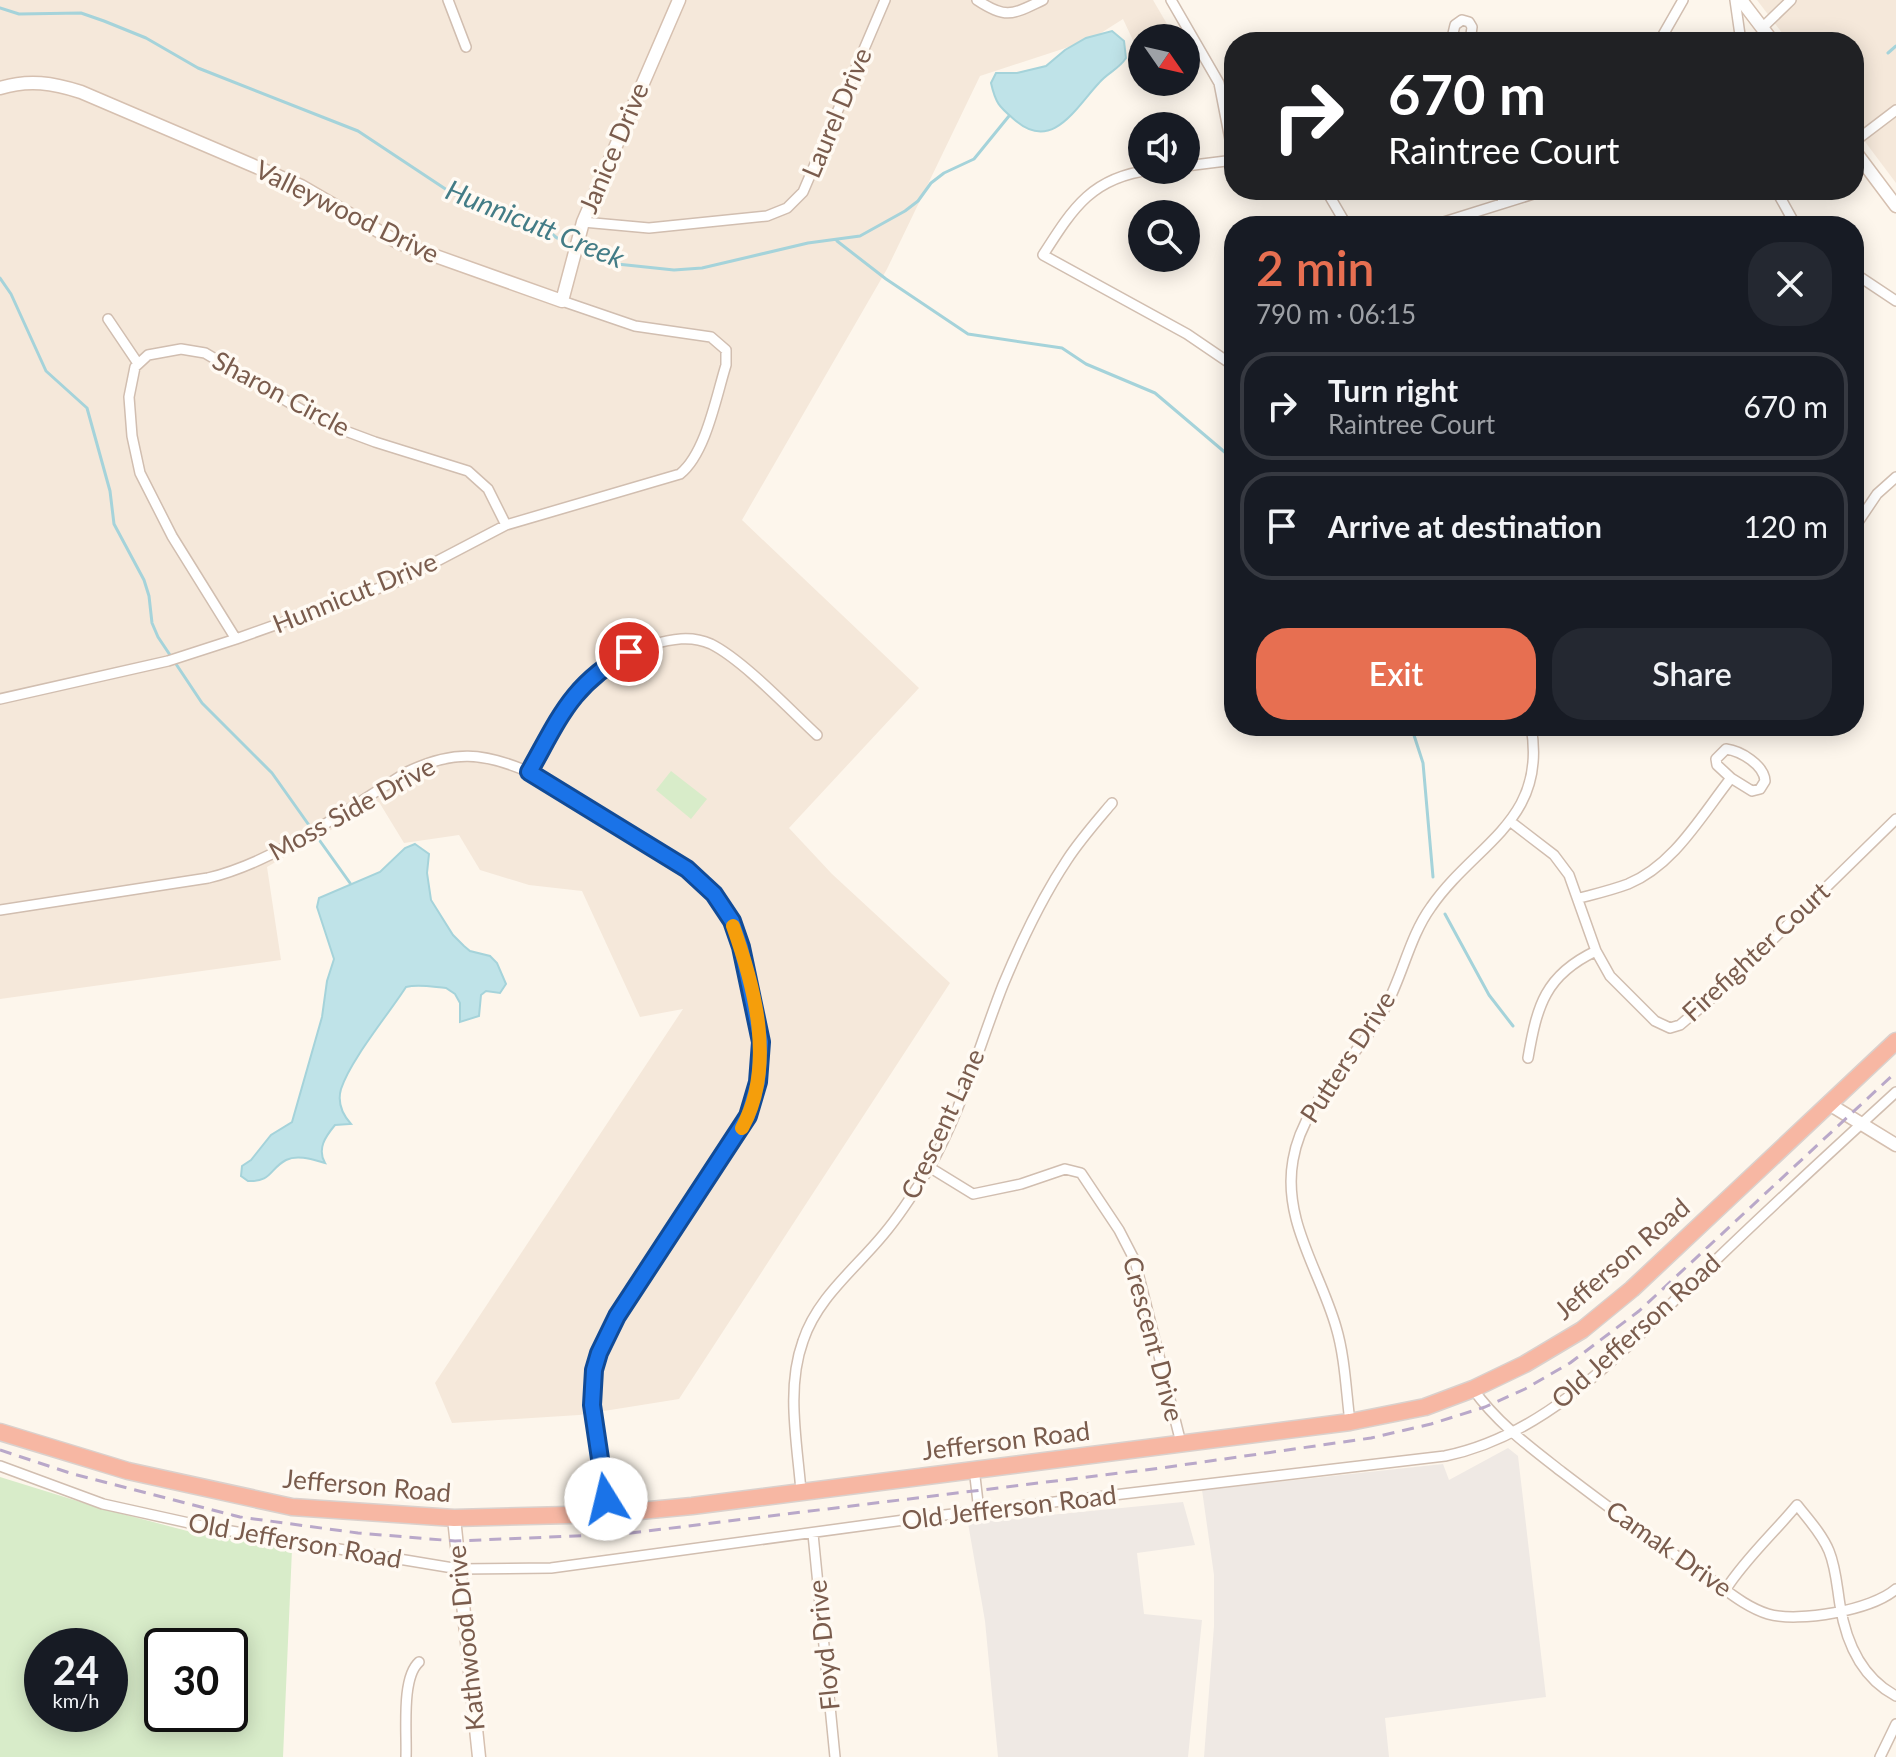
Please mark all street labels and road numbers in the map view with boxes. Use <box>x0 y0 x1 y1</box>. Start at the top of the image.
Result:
street label: Laurel Drive <box>794 43 878 182</box>
street label: Janice Drive <box>571 78 655 218</box>
street label: Valleywood Drive <box>250 153 445 269</box>
street label: Sharon Circle <box>207 344 356 443</box>
street label: Hunnicut Drive <box>268 545 441 640</box>
street label: Moss Side Drive <box>263 749 440 867</box>
street label: Firefighter Court <box>1675 874 1836 1028</box>
street label: Putters Drive <box>1293 985 1402 1128</box>
street label: Crescent Lane <box>893 1043 991 1204</box>
street label: Jefferson Road <box>1547 1191 1696 1326</box>
street label: Old Jefferson Road <box>1544 1246 1726 1414</box>
street label: Crescent Drive <box>1117 1253 1191 1425</box>
street label: Jefferson Road <box>920 1414 1092 1466</box>
street label: Jefferson Road <box>282 1462 453 1508</box>
street label: Old Jefferson Road <box>900 1478 1118 1536</box>
street label: Camak Drive <box>1600 1493 1739 1603</box>
street label: Old Jefferson Road <box>186 1505 404 1575</box>
street label: Kathwood Drive <box>439 1544 491 1733</box>
street label: Floyd Drive <box>800 1578 846 1712</box>

